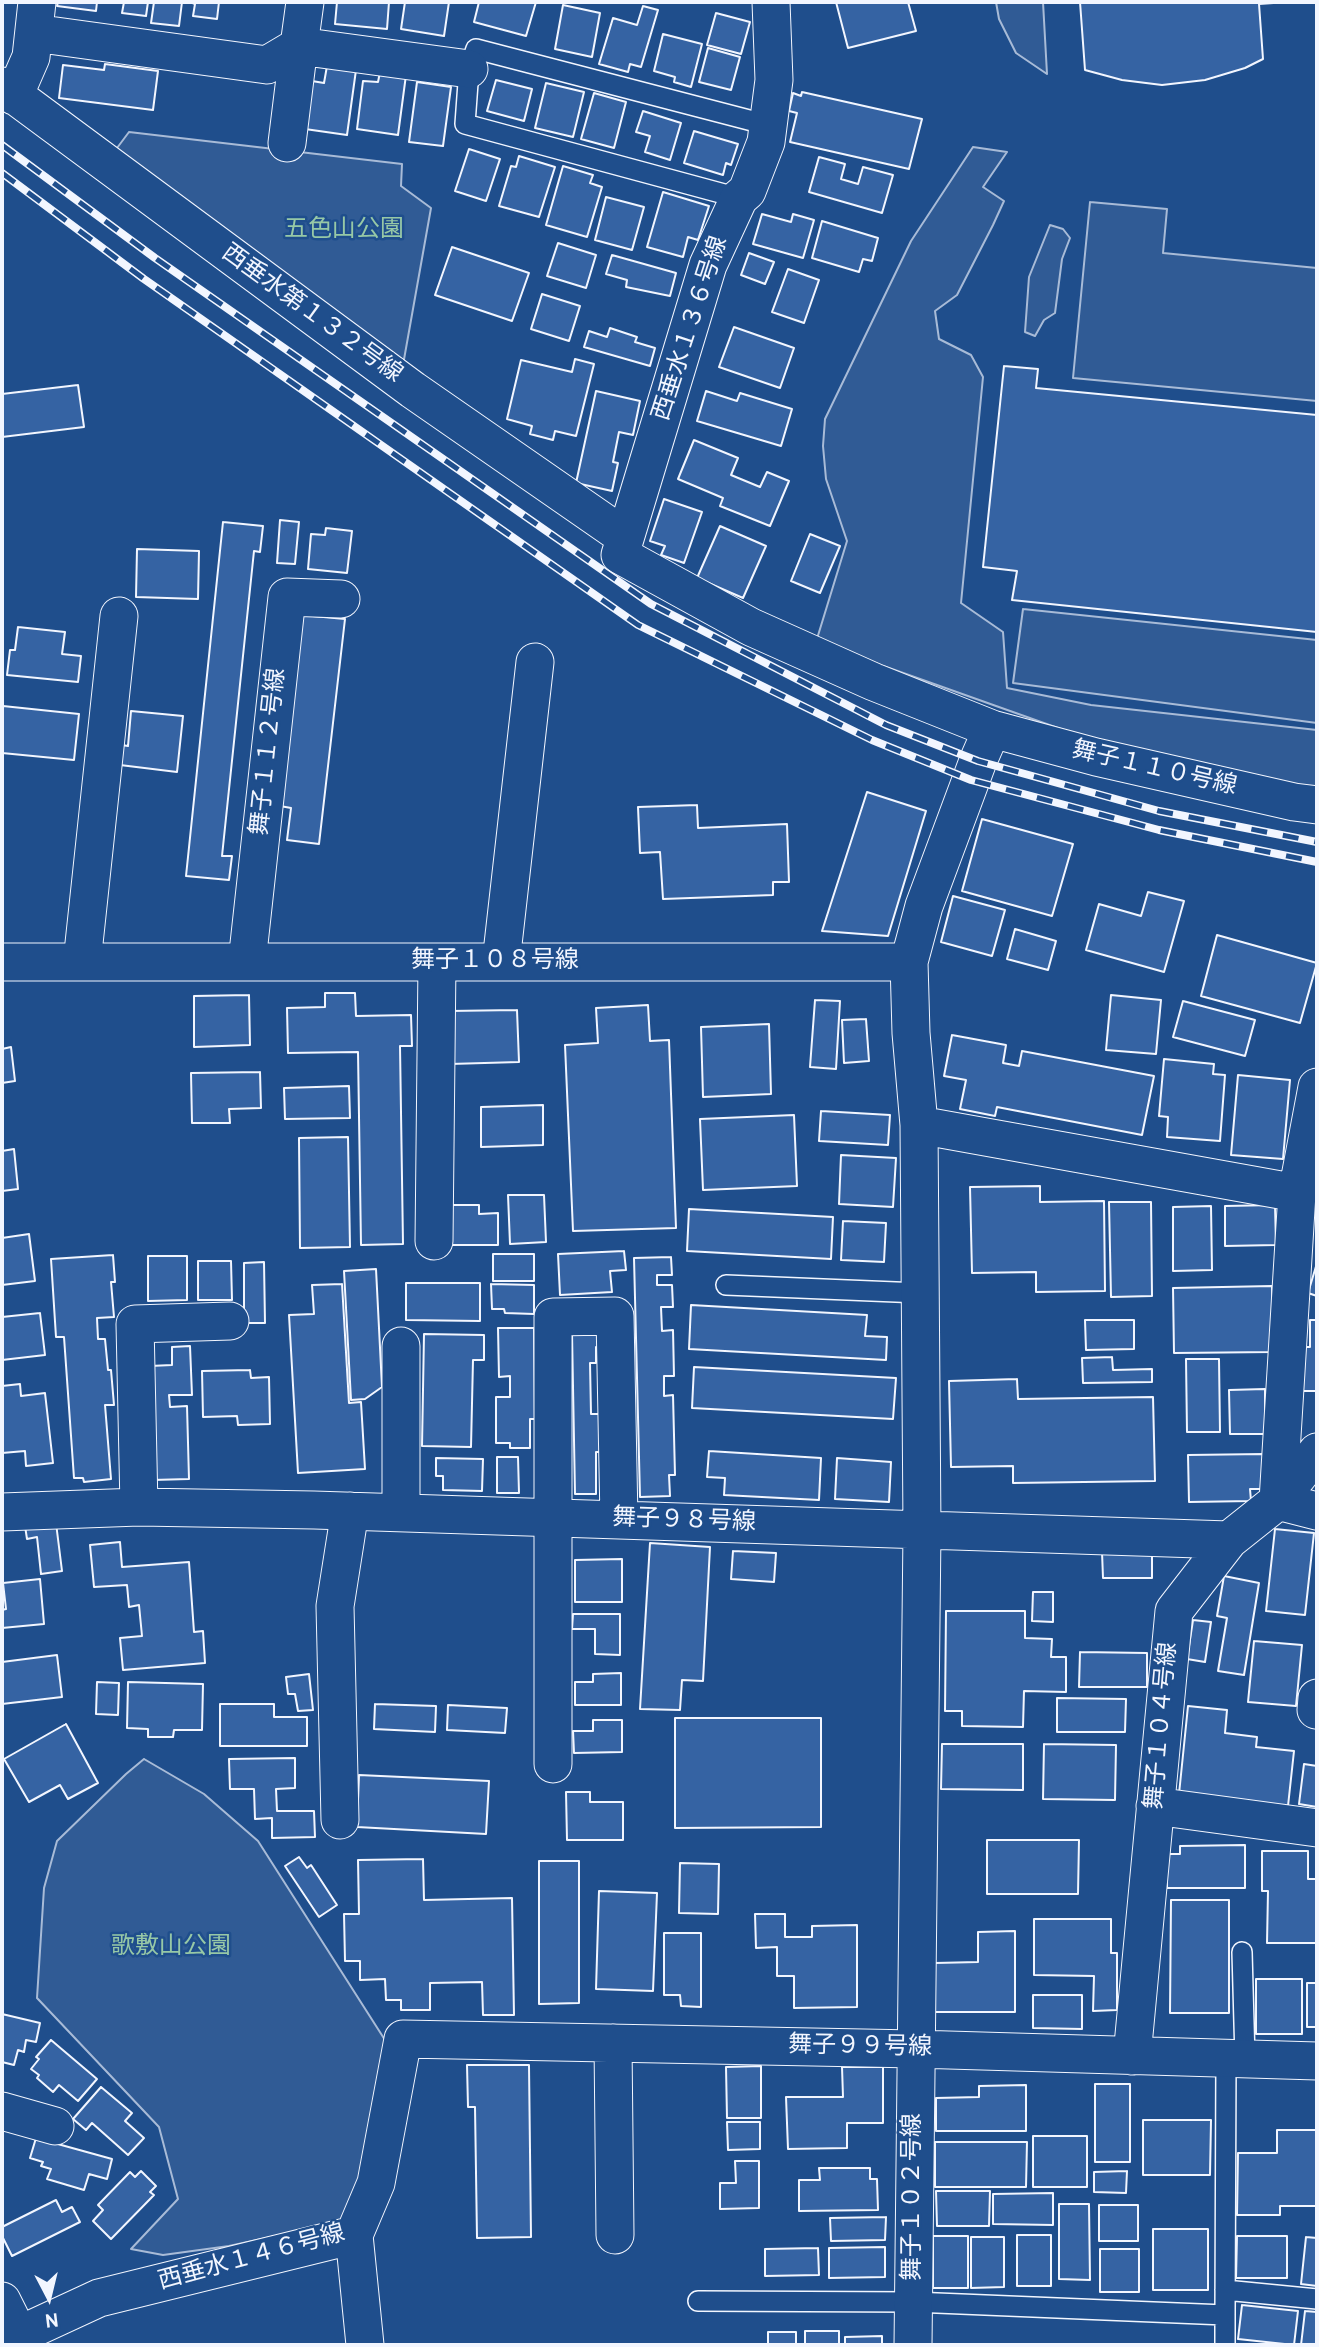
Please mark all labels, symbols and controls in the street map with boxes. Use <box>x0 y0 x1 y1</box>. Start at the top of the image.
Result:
park label: 五色山公園 <box>284 217 404 245</box>
street label: 西垂水１３６号線 <box>649 233 735 425</box>
street label: 西垂水第１３２号線 <box>215 240 407 390</box>
street label: 舞子１１２号線 <box>247 667 293 837</box>
street label: 舞子１１０号線 <box>1069 737 1239 803</box>
street label: 舞子１０８号線 <box>411 948 579 976</box>
street label: 舞子９８号線 <box>612 1505 756 1539</box>
street label: 舞子１０４号線 <box>1141 1641 1185 1811</box>
park label: 歌敷山公園 <box>111 1934 231 1962</box>
street label: 舞子９９号線 <box>788 2032 932 2064</box>
street label: 舞子１０２号線 <box>900 2113 928 2281</box>
street label: 西垂水１４６号線 <box>156 2220 348 2298</box>
north arrow <box>14 2263 84 2333</box>
text: N <box>43 2306 60 2332</box>

